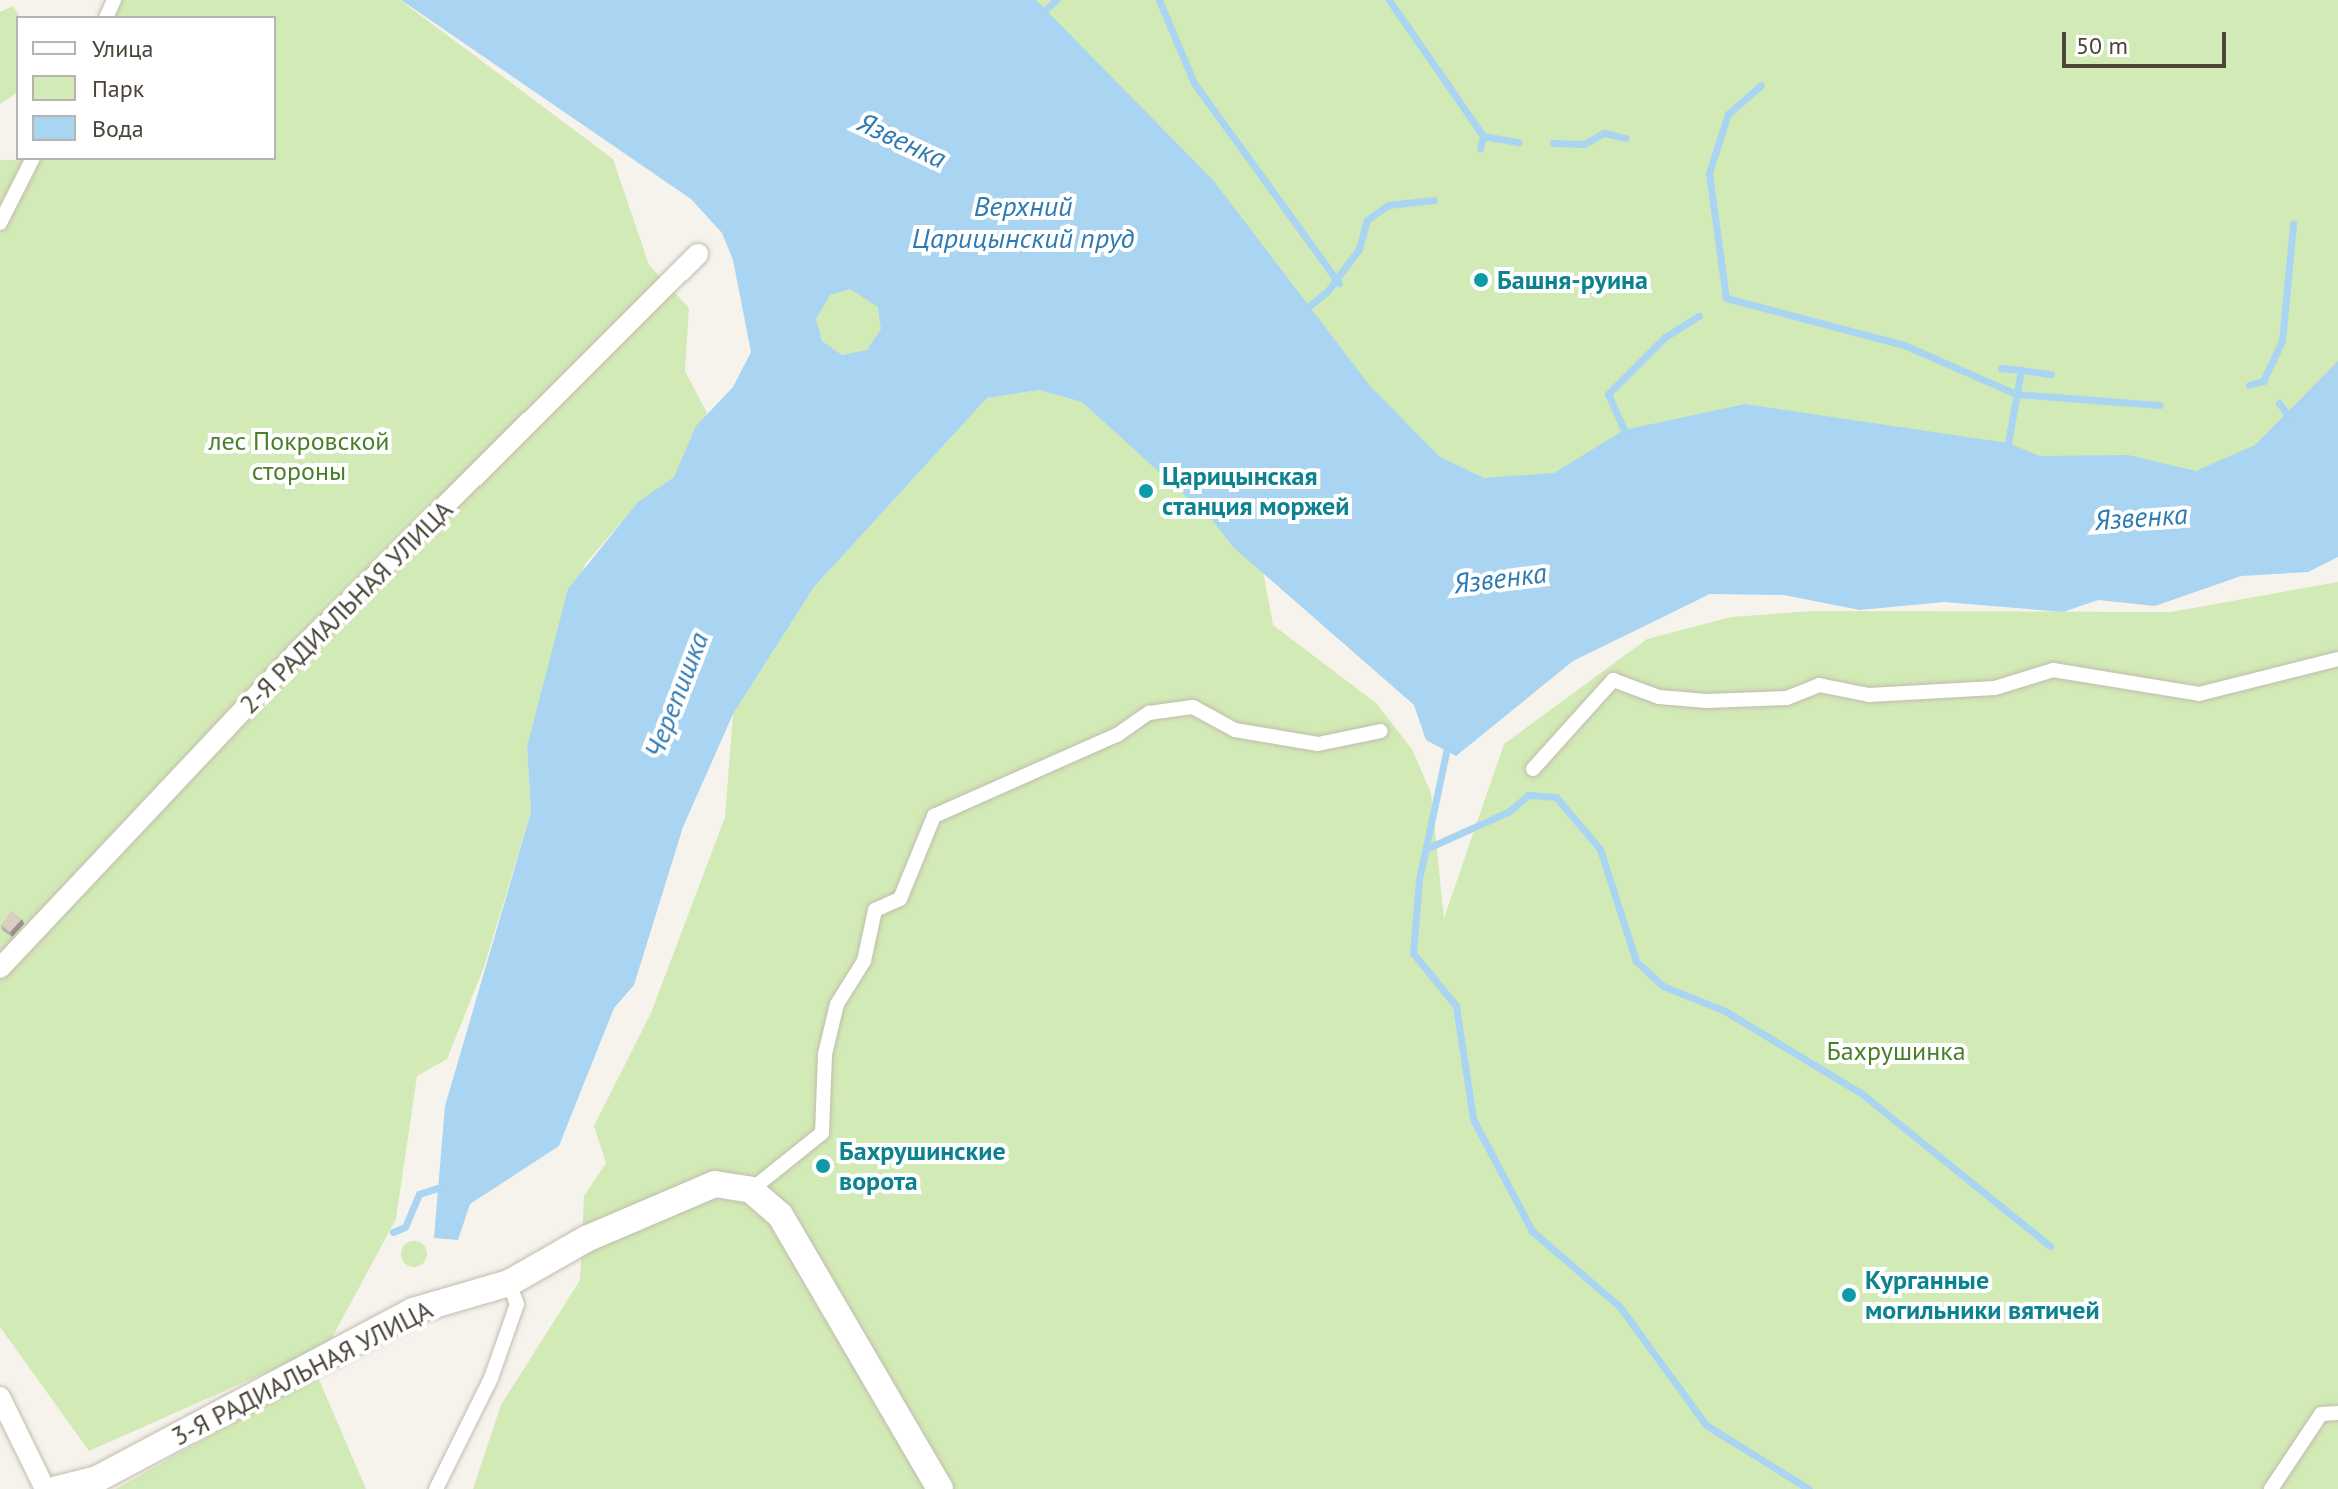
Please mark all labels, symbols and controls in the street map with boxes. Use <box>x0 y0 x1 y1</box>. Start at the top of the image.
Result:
legend <box>16 16 276 160</box>
scale bar <box>2066 16 2230 66</box>
text: 50 m <box>2076 30 2128 61</box>
text: Улица <box>92 33 153 64</box>
text: Парк <box>92 73 144 104</box>
water label: Язвенка <box>853 105 951 175</box>
text: Вода <box>92 113 144 144</box>
water label: Верхний Царицынский пруд <box>912 189 1134 255</box>
place label: Башня-руина <box>1497 264 1648 296</box>
marker: Башня-руина <box>1472 271 1490 289</box>
park label: лес Покровской стороны <box>208 425 390 486</box>
place label: Царицынская станция моржей <box>1162 460 1349 522</box>
marker: Царицынская станция моржей <box>1137 482 1155 500</box>
street label: 2-Я РАДИАЛЬНАЯ УЛИЦА <box>233 494 459 720</box>
water label: Язвенка <box>2093 497 2189 537</box>
water label: Язвенка <box>1452 556 1548 600</box>
water label: Черепишка <box>637 627 715 763</box>
park label: Бахрушинка <box>1826 1035 1966 1067</box>
place label: Бахрушинские ворота <box>839 1135 1006 1196</box>
marker: Бахрушинские ворота <box>814 1157 832 1175</box>
place label: Курганные могильники вятичей <box>1865 1264 2100 1326</box>
marker: Курганные могильники вятичей <box>1840 1286 1858 1304</box>
street label: 3-Я РАДИАЛЬНАЯ УЛИЦА <box>166 1293 438 1453</box>

